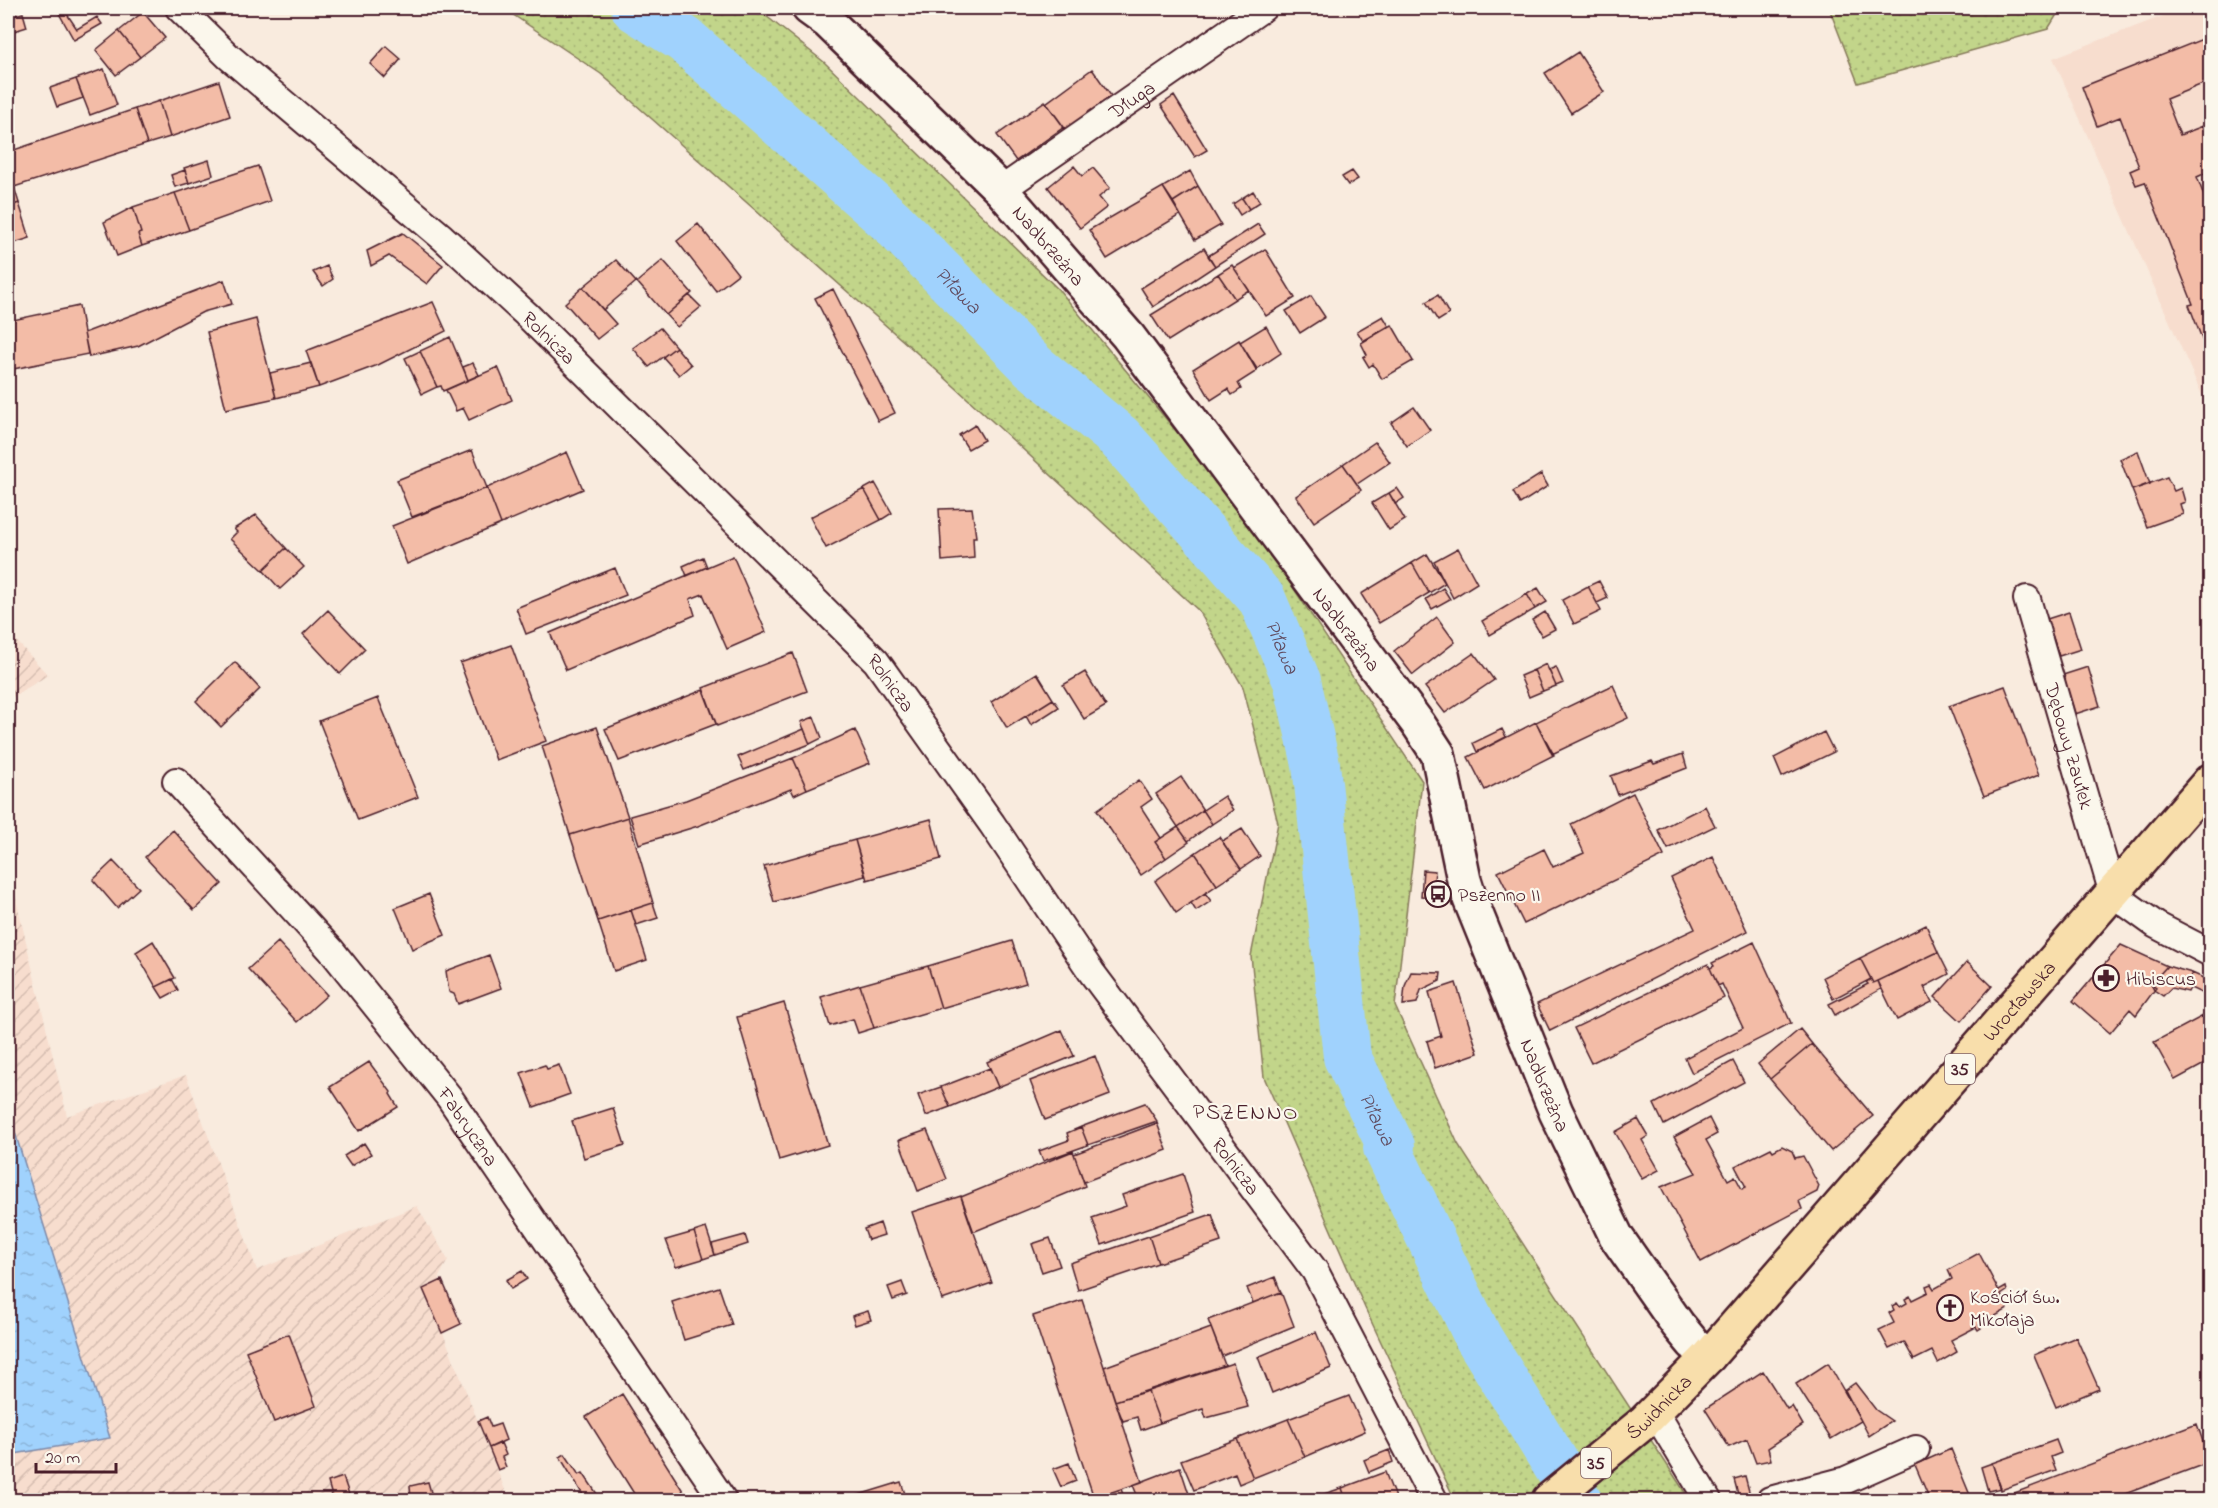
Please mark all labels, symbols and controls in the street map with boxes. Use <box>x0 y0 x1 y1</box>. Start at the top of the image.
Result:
street label: Długa <box>1103 75 1162 128</box>
street label: Nadbrzeżna <box>1004 200 1091 294</box>
water label: Piława <box>927 261 988 322</box>
street label: Rolnicza <box>514 306 581 373</box>
street label: Nadbrzeżna <box>1304 582 1386 679</box>
water label: Piława <box>1256 616 1306 680</box>
street label: Rolnicza <box>859 648 920 719</box>
street label: Dębowy Zaułek <box>2035 679 2100 813</box>
bus stop icon: Pszenno II <box>1423 879 1453 909</box>
place label: Pszenno II <box>1458 882 1540 911</box>
street label: Wrocławska <box>1977 955 2064 1049</box>
pharmacy icon: Hibiscus <box>2091 963 2121 993</box>
place label: Hibiscus <box>2126 966 2196 995</box>
street label: Nadbrzeżna <box>1511 1035 1576 1138</box>
road number: 35 <box>1945 1054 1975 1084</box>
street label: Fabryczna <box>429 1081 504 1173</box>
water label: Piława <box>1350 1088 1402 1152</box>
district label: PSZENNO <box>1193 1098 1299 1130</box>
street label: Rolnicza <box>1203 1132 1266 1202</box>
place label: Kościół św. Mikołaja <box>1970 1284 2059 1336</box>
church icon: Kościół św. Mikołaja <box>1935 1293 1965 1323</box>
street label: Świdnicka <box>1621 1369 1700 1448</box>
scale bar <box>36 1436 116 1474</box>
text: 20 m <box>45 1446 80 1472</box>
road number: 35 <box>1581 1448 1611 1478</box>

